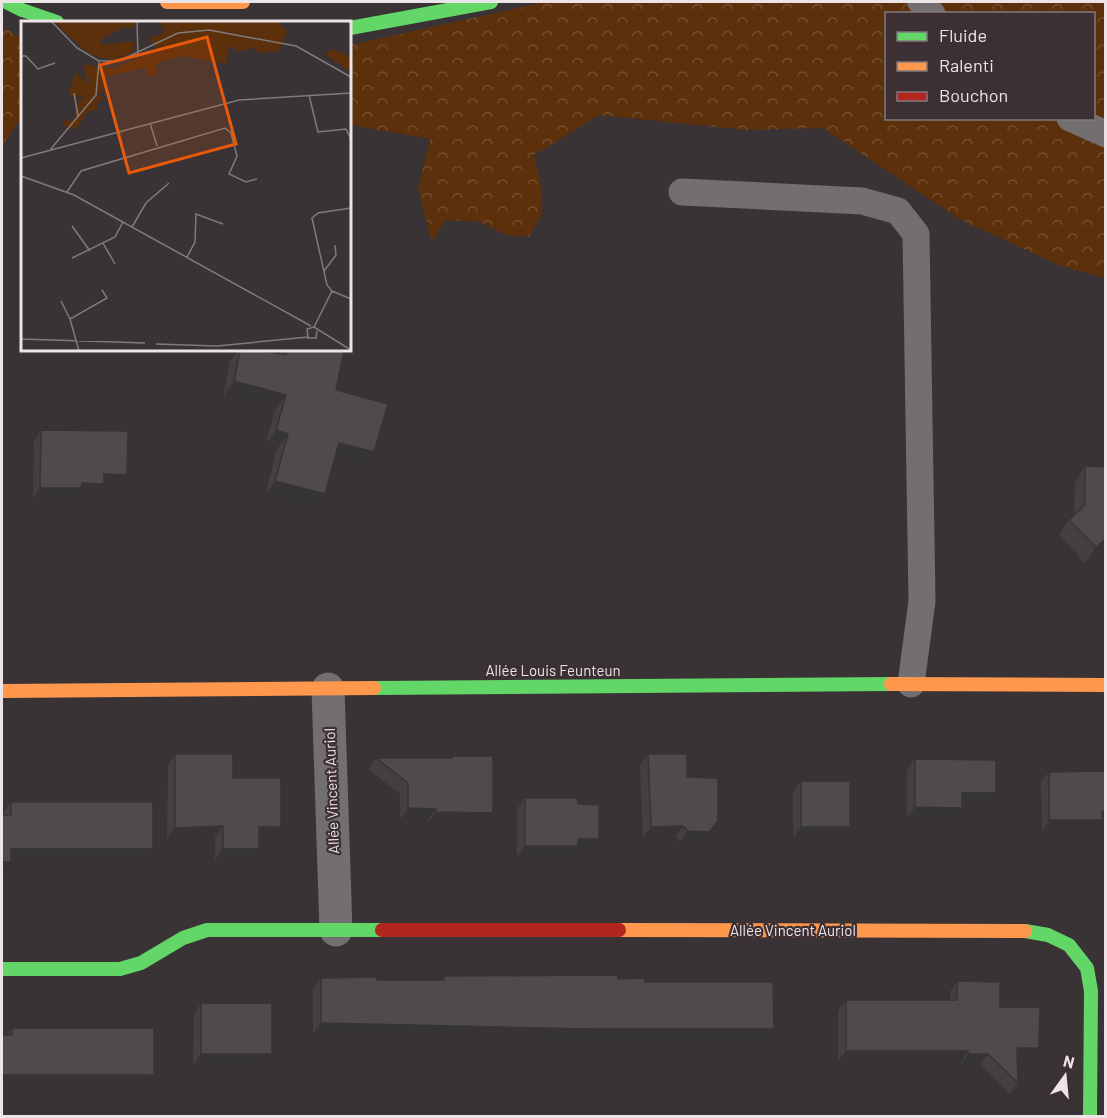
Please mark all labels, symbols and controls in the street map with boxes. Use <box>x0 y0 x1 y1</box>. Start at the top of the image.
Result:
legend <box>885 12 1095 120</box>
inset map <box>21 21 351 351</box>
text: Fluide <box>939 24 987 46</box>
text: Ralenti <box>939 54 994 76</box>
text: Bouchon <box>939 84 1008 106</box>
street label: Allée Louis Feunteun <box>485 661 621 679</box>
street label: Allée Vincent Auriol <box>320 728 342 854</box>
street label: Allée Vincent Auriol <box>730 921 856 939</box>
north arrow <box>1035 1046 1095 1106</box>
text: N <box>1061 1050 1077 1072</box>

